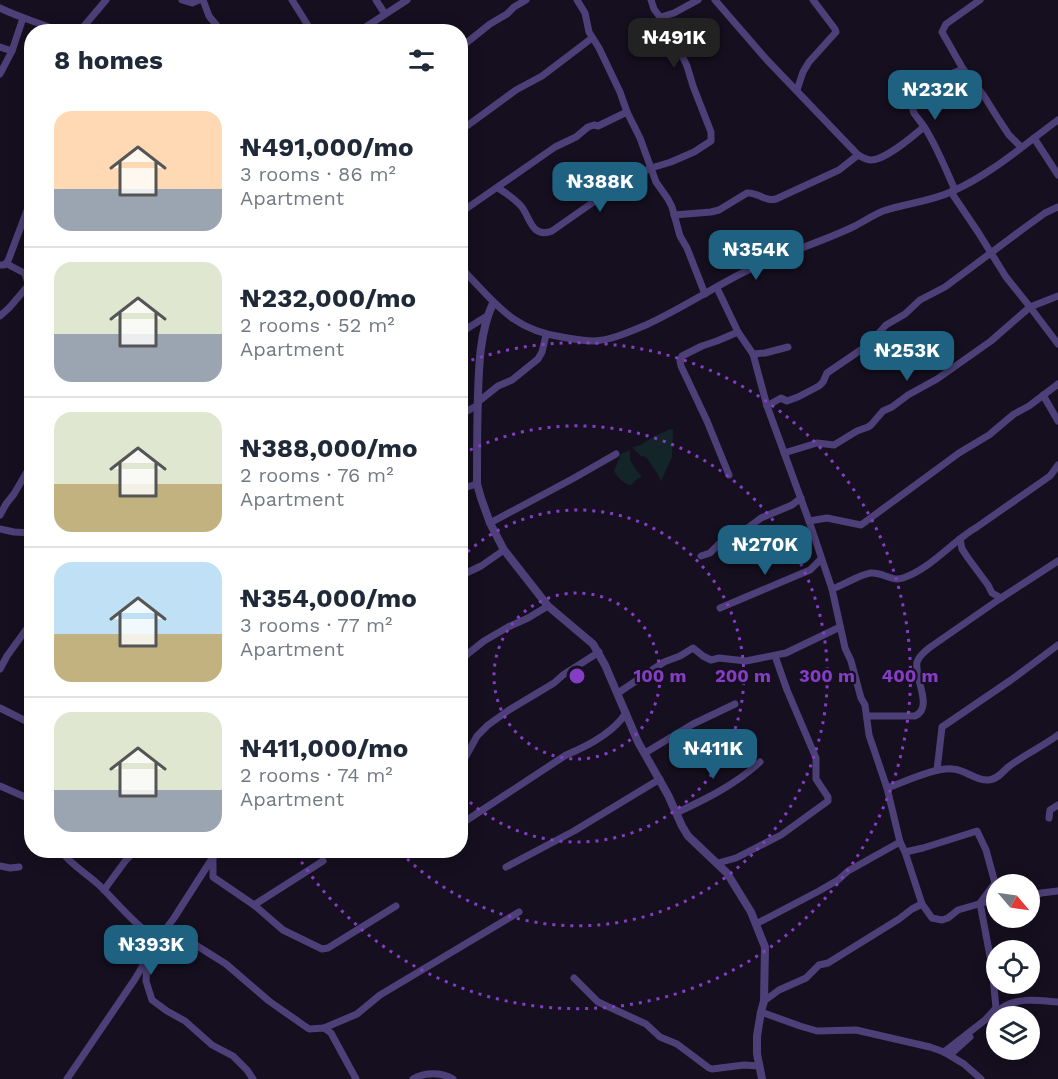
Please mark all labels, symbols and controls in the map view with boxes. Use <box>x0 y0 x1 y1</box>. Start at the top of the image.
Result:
pin: ₦491K <box>632 18 716 69</box>
text: ₦491K <box>642 25 706 49</box>
icon: filters <box>405 44 438 77</box>
text: 8 homes <box>54 45 163 75</box>
pin: ₦232K <box>893 70 977 121</box>
text: ₦232K <box>902 77 968 101</box>
text: ₦491,000/mo <box>240 132 414 162</box>
icon: home <box>102 135 174 207</box>
text: 3 rooms · 86 m² <box>240 162 396 186</box>
pin: ₦388K <box>558 162 642 213</box>
text: ₦388K <box>566 169 634 193</box>
text: Apartment <box>240 186 344 210</box>
pin: ₦354K <box>714 230 798 281</box>
text: ₦354K <box>723 237 789 261</box>
text: ₦232,000/mo <box>240 283 416 313</box>
icon: home <box>102 286 174 358</box>
text: 2 rooms · 52 m² <box>240 313 395 337</box>
pin: ₦253K <box>865 331 949 382</box>
text: Apartment <box>240 337 344 361</box>
text: ₦253K <box>874 338 940 362</box>
text: ₦388,000/mo <box>240 433 418 463</box>
icon: home <box>102 436 174 508</box>
text: 2 rooms · 76 m² <box>240 463 393 487</box>
text: Apartment <box>240 487 344 511</box>
pin: ₦270K <box>723 525 807 576</box>
text: ₦270K <box>732 532 798 556</box>
text: ₦354,000/mo <box>240 583 417 613</box>
icon: home <box>102 586 174 658</box>
text: 3 rooms · 77 m² <box>240 613 392 637</box>
text: Apartment <box>240 637 344 661</box>
text: 100 m <box>633 665 687 686</box>
text: 200 m <box>715 665 771 686</box>
text: 300 m <box>799 665 855 686</box>
text: 400 m <box>882 665 938 686</box>
centre of rings <box>567 666 587 686</box>
pin: ₦411K <box>671 729 755 780</box>
text: ₦411,000/mo <box>240 733 408 763</box>
icon: home <box>102 736 174 808</box>
text: ₦411K <box>683 736 743 760</box>
text: 2 rooms · 74 m² <box>240 763 393 787</box>
text: Apartment <box>240 787 344 811</box>
north arrow <box>986 874 1040 928</box>
map controls <box>986 874 1040 1060</box>
pin: ₦393K <box>109 925 193 976</box>
text: ₦393K <box>118 932 184 956</box>
button: locate <box>986 940 1040 994</box>
button: layers <box>986 1006 1040 1060</box>

